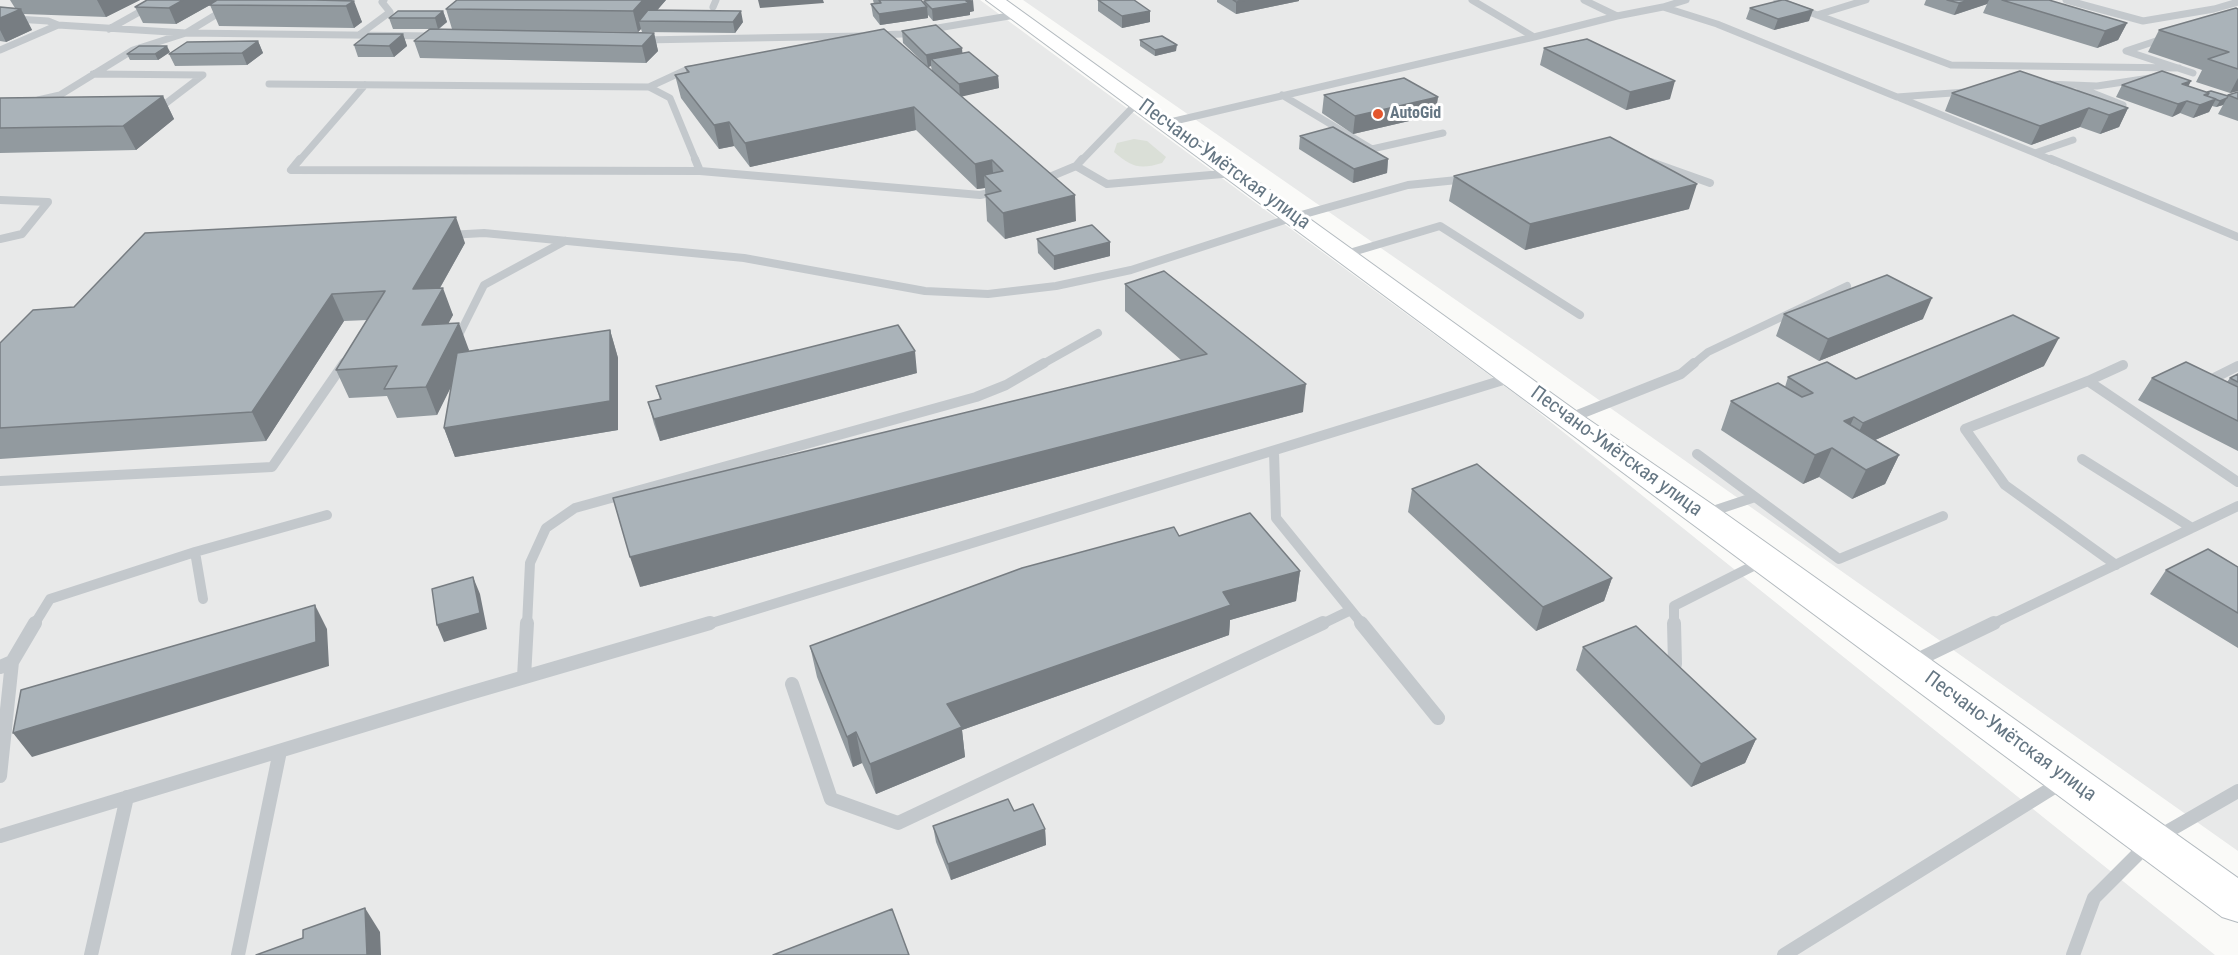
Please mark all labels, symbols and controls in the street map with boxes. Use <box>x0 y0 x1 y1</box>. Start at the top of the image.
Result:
street label: Песчано-Умётская улица <box>1133 95 1315 235</box>
place label: AutoGid <box>1390 104 1441 124</box>
marker: AutoGid <box>1371 107 1385 121</box>
street label: Песчано-Умётская улица <box>1525 382 1707 522</box>
street label: Песчано-Умётская улица <box>1919 667 2101 807</box>

